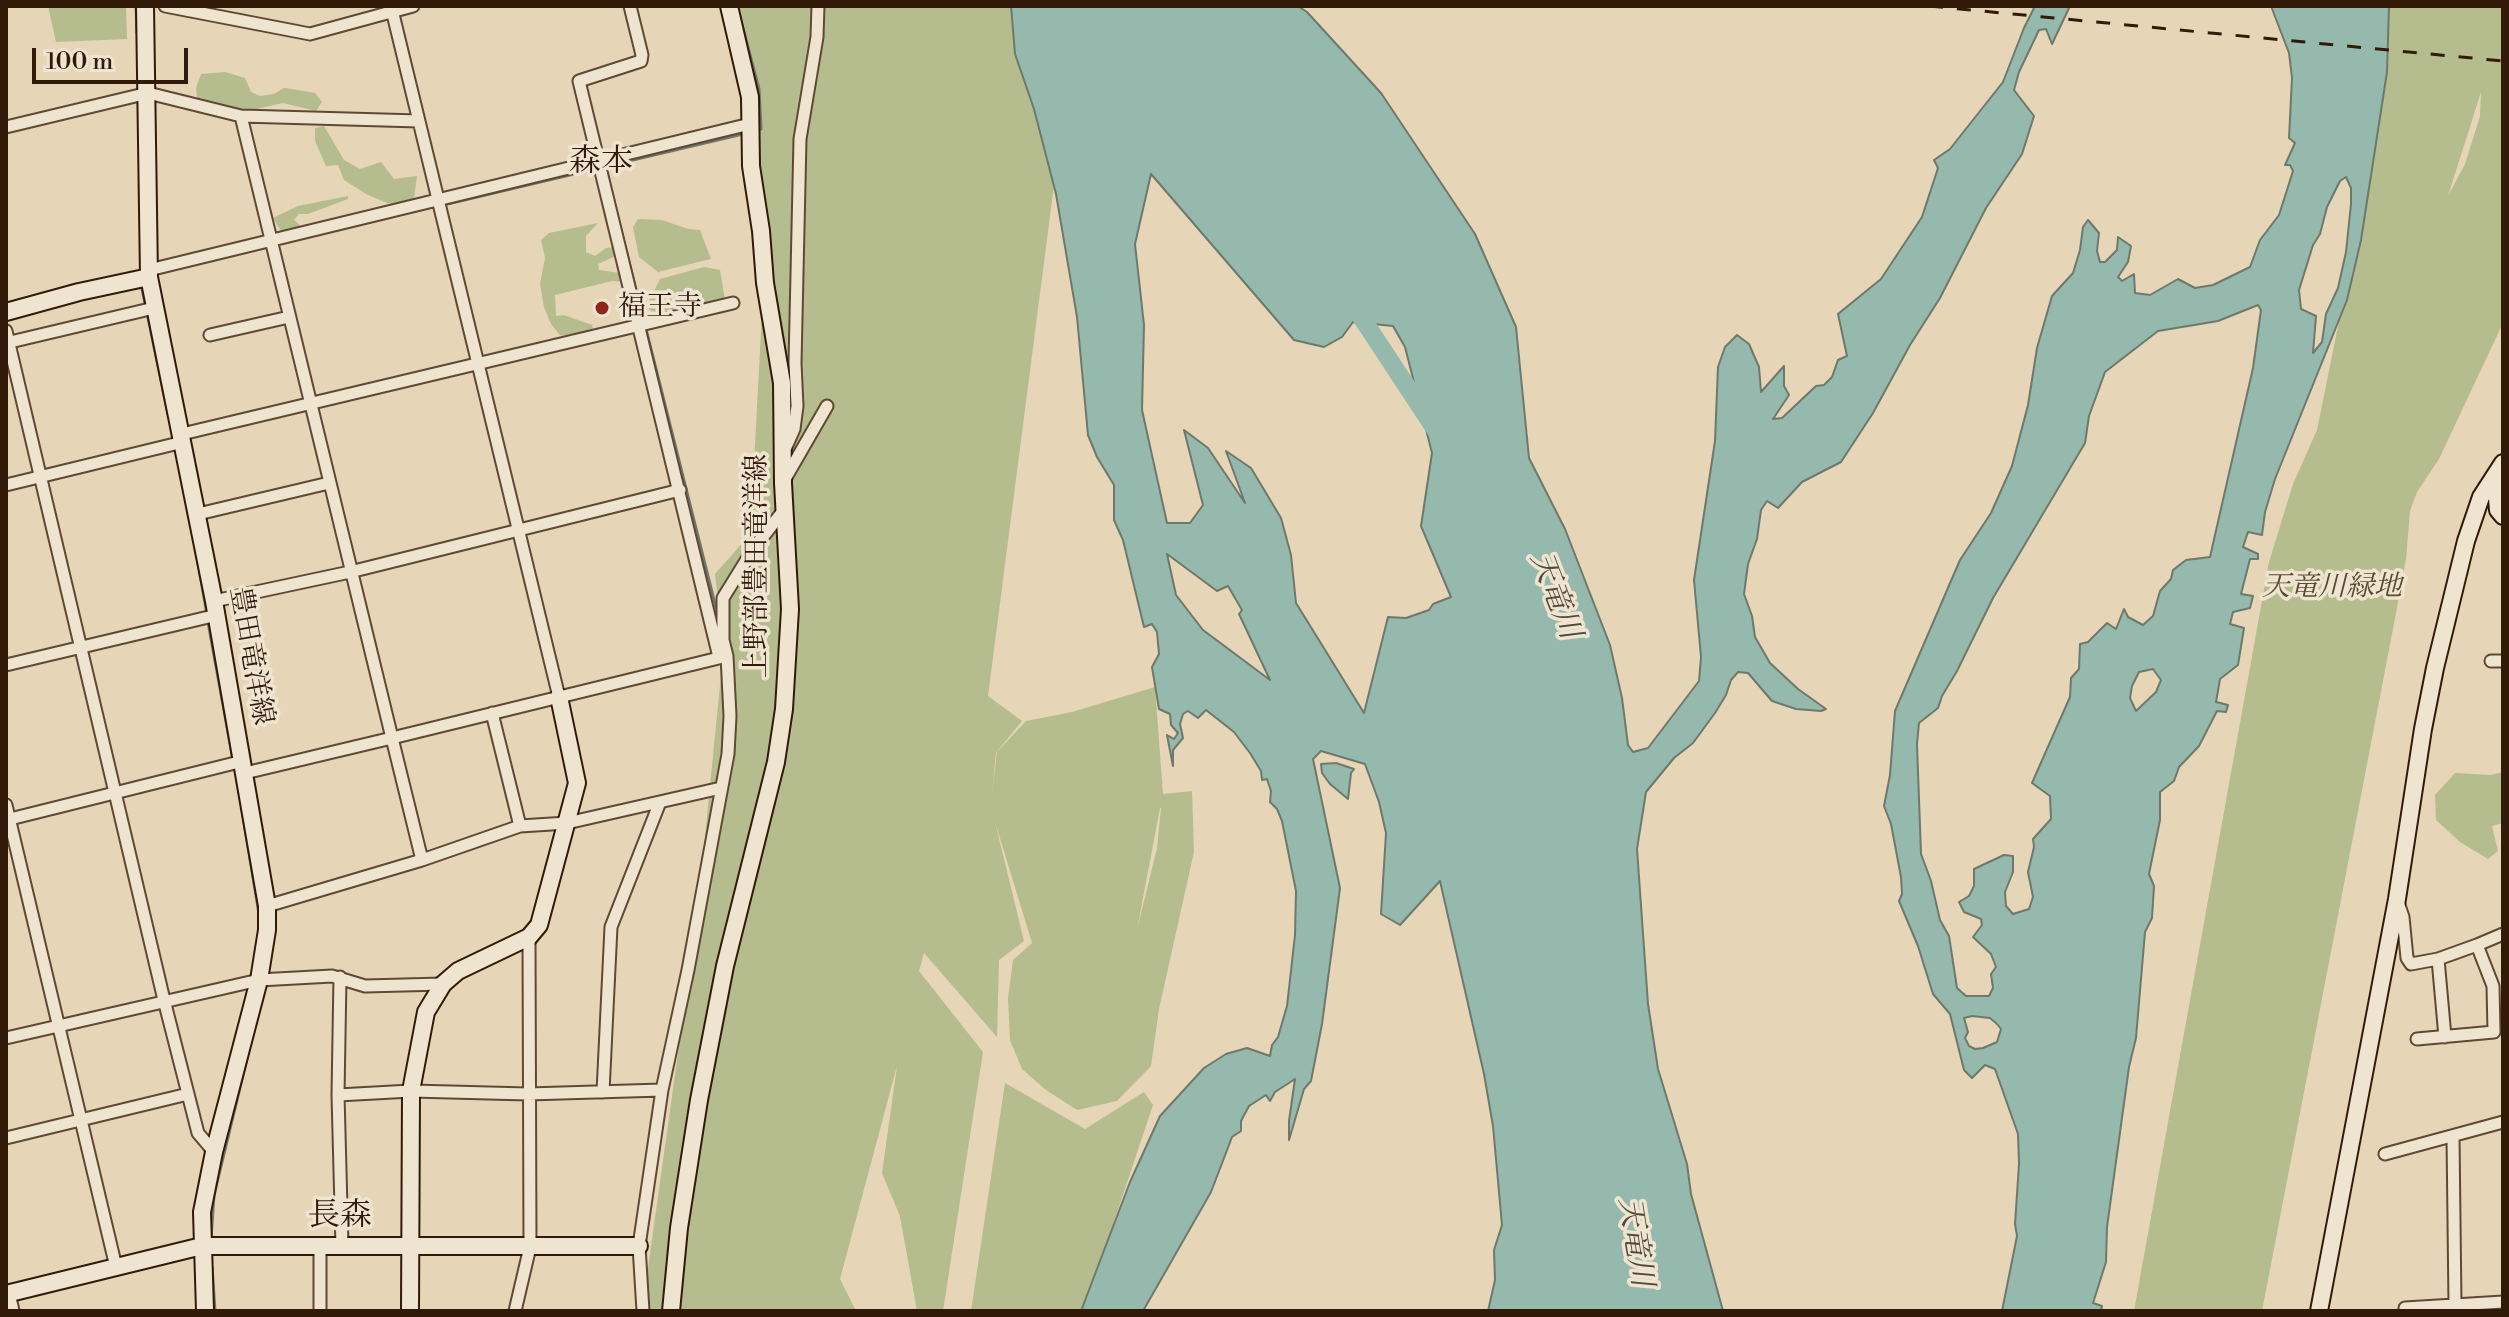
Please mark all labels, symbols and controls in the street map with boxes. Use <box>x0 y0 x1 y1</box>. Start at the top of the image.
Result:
scale bar <box>36 32 192 82</box>
text: 100 m <box>46 47 113 77</box>
district label: 森本 <box>569 144 633 182</box>
place label: 福王寺 <box>618 291 702 325</box>
marker: 福王寺 <box>593 299 611 317</box>
street label: 上野部豊田竜洋線 <box>741 454 775 678</box>
water label: 天竜川 <box>1521 548 1587 644</box>
park label: 天竜川緑地 <box>2262 571 2402 605</box>
street label: 豊田竜洋線 <box>221 584 279 728</box>
water label: 天竜川 <box>1609 1195 1659 1289</box>
district label: 長森 <box>308 1198 372 1236</box>

